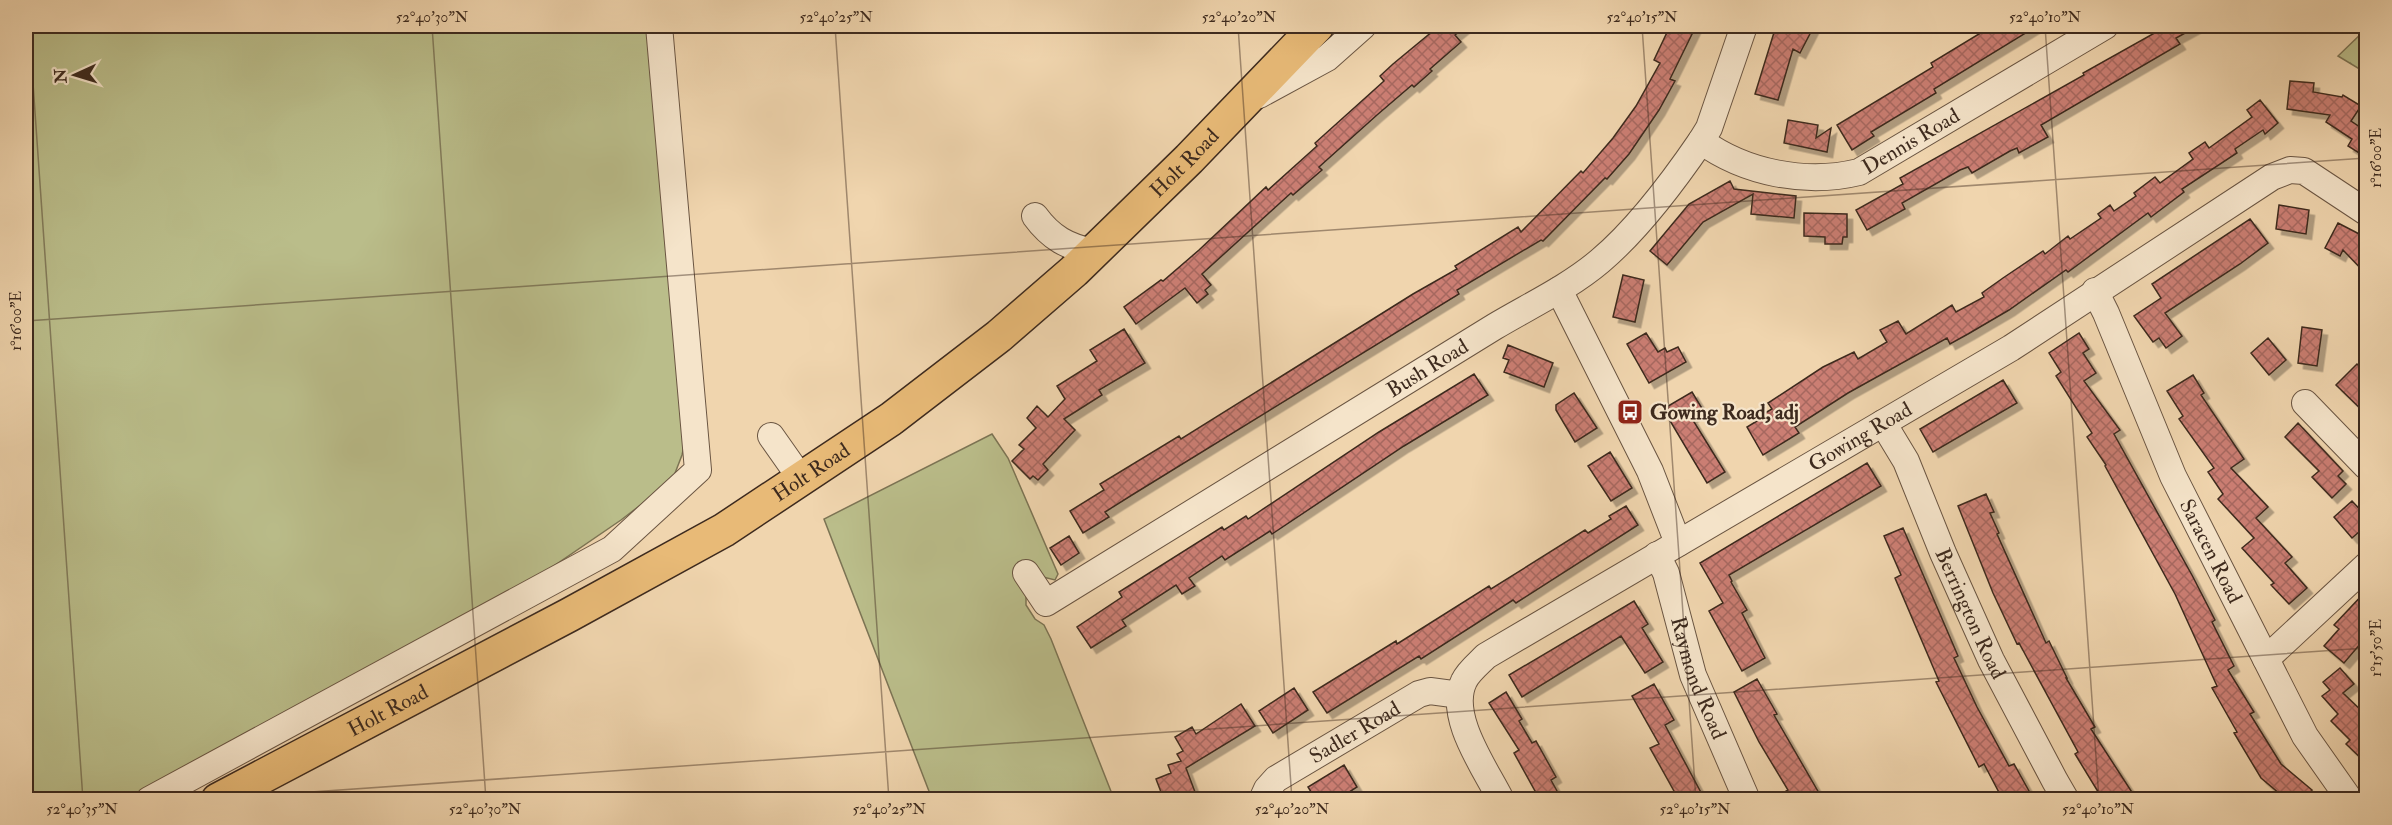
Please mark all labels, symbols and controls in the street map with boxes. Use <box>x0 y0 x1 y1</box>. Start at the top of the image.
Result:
text: 52°40'30"N <box>396 8 469 27</box>
text: 52°40'25"N <box>799 8 873 27</box>
text: 52°40'20"N <box>1202 8 1277 27</box>
text: 52°40'15"N <box>1607 8 1678 27</box>
text: 52°40'10"N <box>2009 8 2082 27</box>
north arrow <box>45 45 105 105</box>
text: N <box>51 67 72 85</box>
street label: Dennis Road <box>1857 102 1965 181</box>
street label: Holt Road <box>1144 122 1225 203</box>
text: 1°16'00"E <box>2367 128 2386 188</box>
text: 1°16'00"E <box>7 291 26 351</box>
street label: Bush Road <box>1381 332 1474 403</box>
street label: Gowing Road <box>1803 395 1917 477</box>
bus stop icon: Gowing Road, adj <box>1615 397 1645 427</box>
place label: Gowing Road, adj <box>1650 399 1799 426</box>
street label: Holt Road <box>767 436 855 508</box>
street label: Saracen Road <box>2173 494 2249 608</box>
street label: Berrington Road <box>1929 544 2012 684</box>
street label: Raymond Road <box>1665 614 1733 744</box>
text: 1°15'50"E <box>2367 619 2386 677</box>
street label: Holt Road <box>343 678 433 743</box>
street label: Sadler Road <box>1304 695 1405 770</box>
text: 52°40'35"N <box>46 800 118 819</box>
text: 52°40'30"N <box>449 800 522 819</box>
text: 52°40'25"N <box>852 800 926 819</box>
text: 52°40'20"N <box>1255 800 1330 819</box>
text: 52°40'15"N <box>1660 800 1731 819</box>
text: 52°40'10"N <box>2062 800 2135 819</box>

